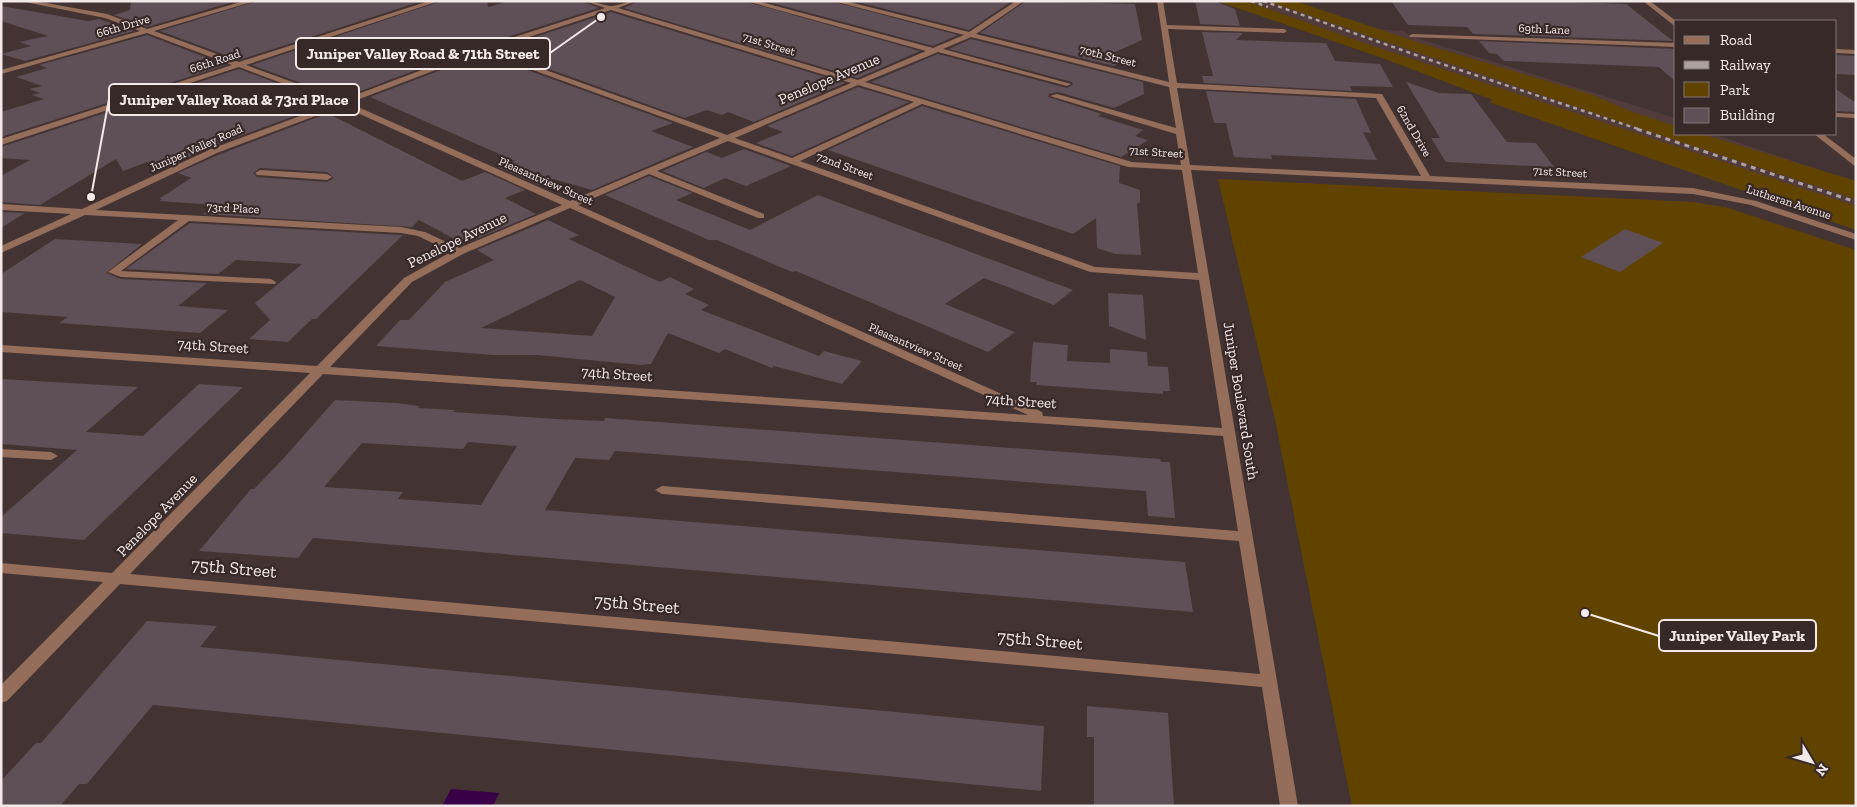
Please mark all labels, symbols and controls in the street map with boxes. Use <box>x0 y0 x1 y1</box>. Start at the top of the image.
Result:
street label: 66th Drive <box>95 12 152 40</box>
legend <box>1674 20 1837 135</box>
street label: 69th Lane <box>1518 21 1570 37</box>
street label: 71st Street <box>741 29 798 59</box>
text: Road <box>1720 31 1753 49</box>
callout: Juniper Valley Road & 71th Street <box>296 38 550 69</box>
street label: 70th Street <box>1078 42 1138 70</box>
text: Juniper Valley Road & 71th Street <box>307 44 540 63</box>
street label: 66th Road <box>188 46 242 76</box>
street label: Penelope Avenue <box>776 50 882 108</box>
text: Railway <box>1720 56 1771 74</box>
text: Park <box>1720 81 1750 99</box>
callout: Juniper Valley Road & 73rd Place <box>109 84 359 115</box>
text: Juniper Valley Road & 73rd Place <box>120 90 349 109</box>
street label: 62nd Drive <box>1394 103 1434 159</box>
text: Building <box>1720 106 1775 124</box>
street label: Juniper Valley Road <box>147 121 245 175</box>
street label: 71st Street <box>1128 143 1184 161</box>
street label: 72nd Street <box>815 149 876 183</box>
street label: Pleasantview Street <box>496 154 596 208</box>
street label: 71st Street <box>1533 164 1588 180</box>
street label: Lutheran Avenue <box>1745 182 1833 222</box>
street label: 73rd Place <box>206 200 260 216</box>
street label: Penelope Avenue <box>404 208 510 272</box>
street label: Pleasantview Street <box>866 320 966 374</box>
street label: Juniper Boulevard South <box>1220 321 1262 482</box>
street label: 74th Street <box>177 335 250 358</box>
street label: 74th Street <box>581 363 654 386</box>
street label: 74th Street <box>985 390 1058 413</box>
street label: Penelope Avenue <box>113 470 201 560</box>
street label: 75th Street <box>190 553 278 583</box>
street label: 75th Street <box>593 589 681 619</box>
callout: Juniper Valley Park <box>1659 620 1816 651</box>
street label: 75th Street <box>996 625 1084 655</box>
text: Juniper Valley Park <box>1669 626 1805 645</box>
north arrow <box>1787 737 1837 787</box>
text: N <box>1812 760 1832 779</box>

